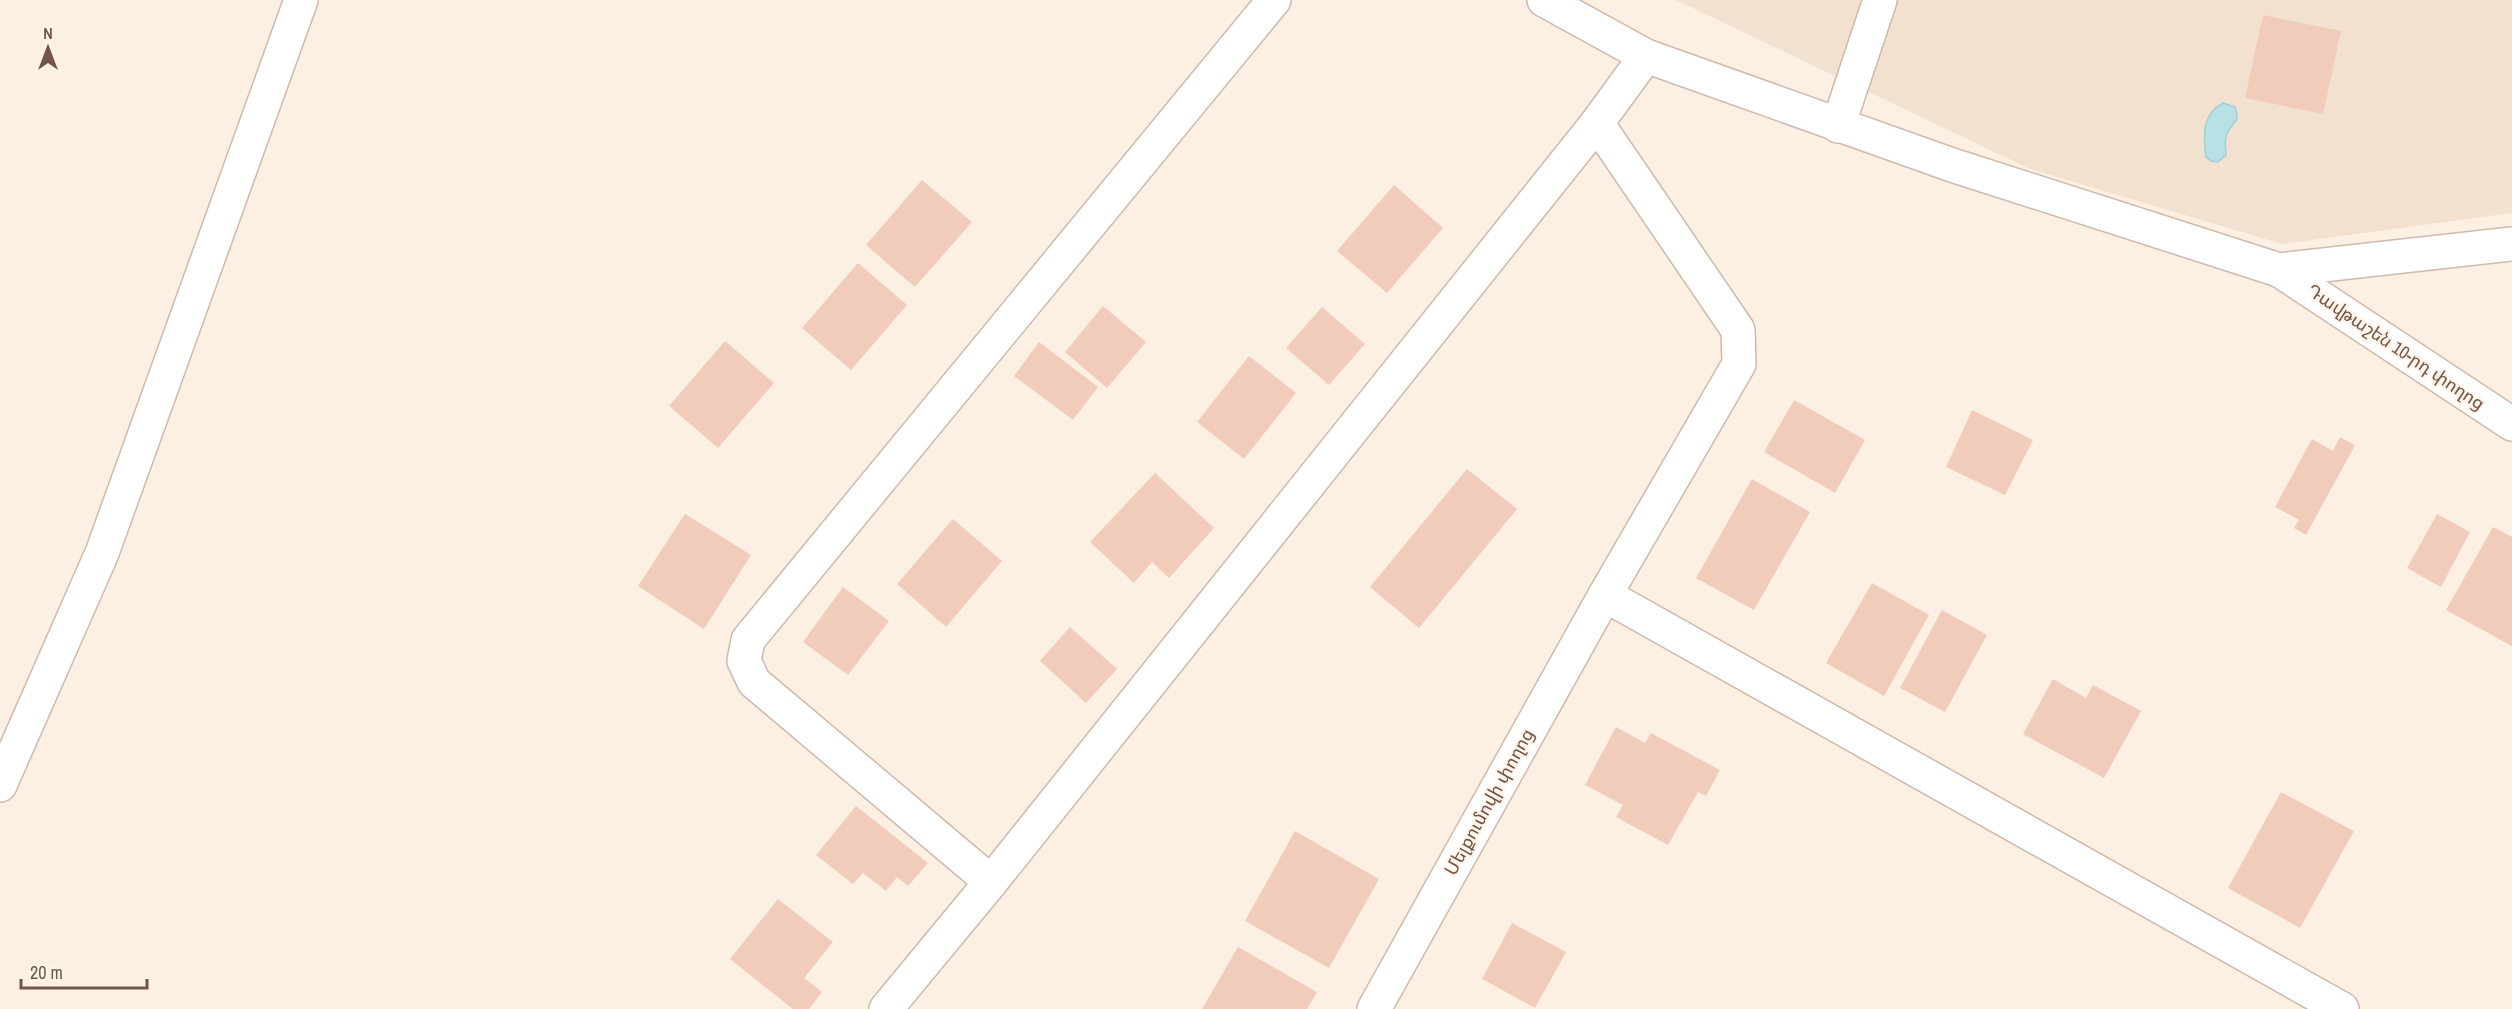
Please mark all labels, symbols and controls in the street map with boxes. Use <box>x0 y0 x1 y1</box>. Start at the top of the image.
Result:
north arrow <box>18 18 78 78</box>
text: N <box>43 22 53 44</box>
street label: Դավթաշեն 10-րդ փողոց <box>2302 278 2490 415</box>
street label: Մելքումովի փողոց <box>1438 724 1539 880</box>
scale bar <box>21 952 147 990</box>
text: 20 m <box>30 960 63 985</box>

